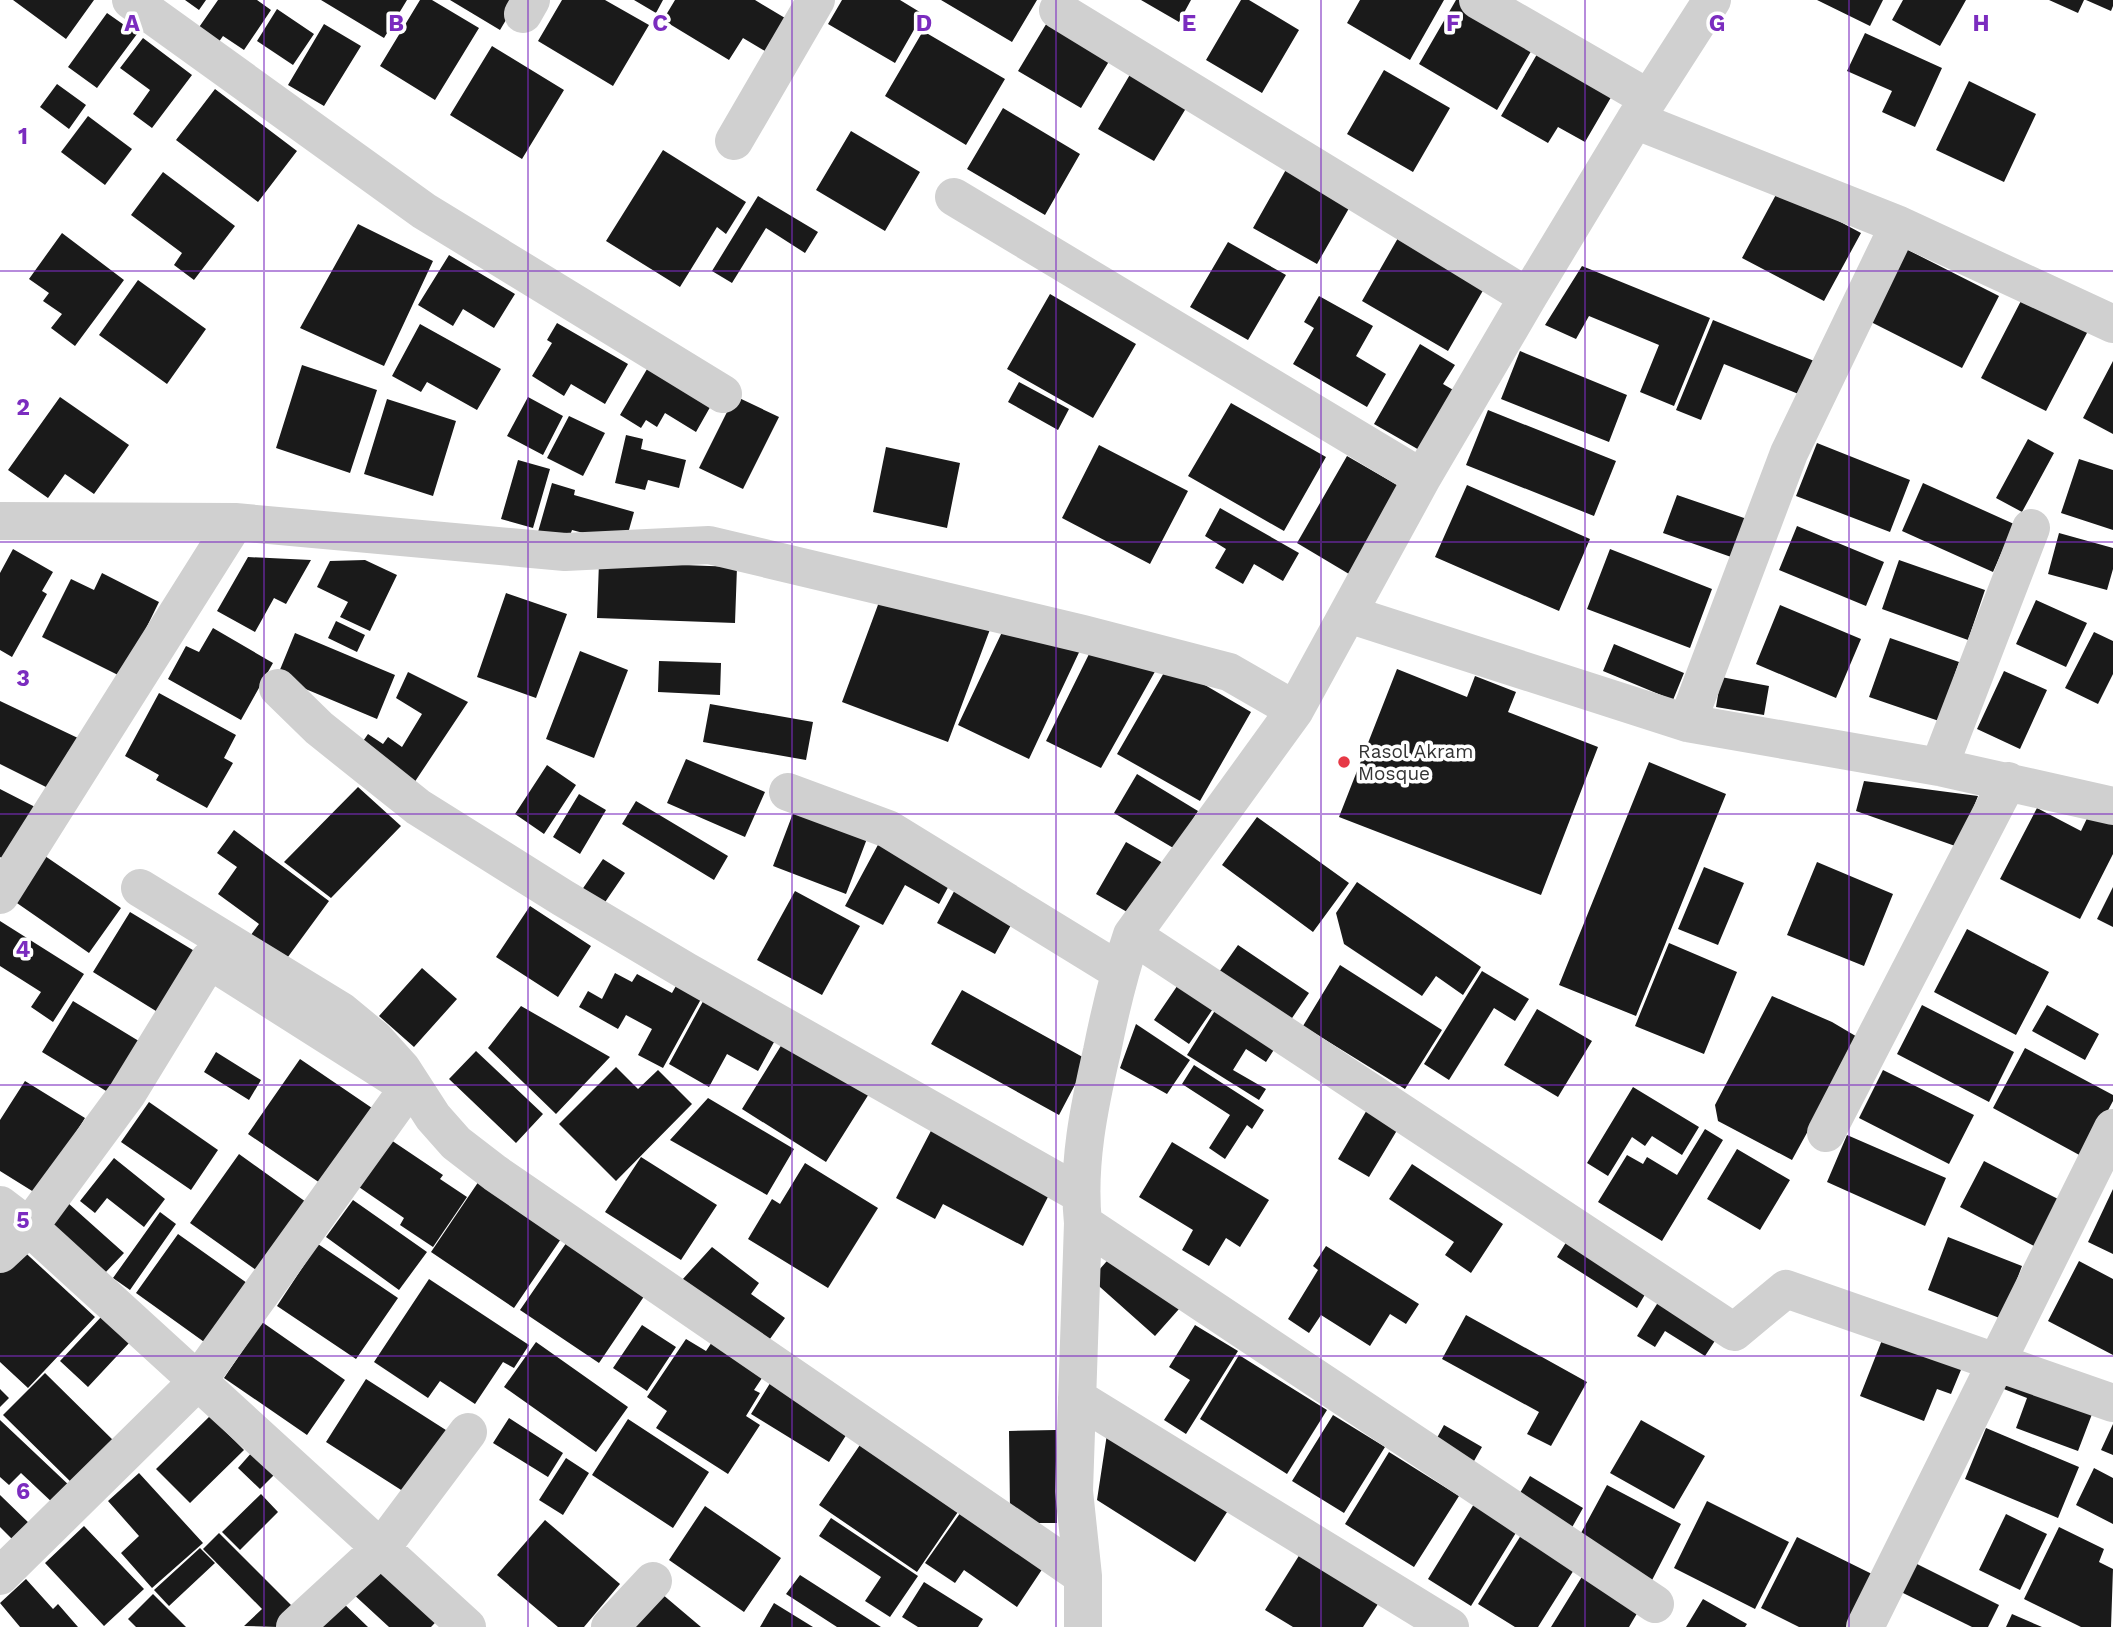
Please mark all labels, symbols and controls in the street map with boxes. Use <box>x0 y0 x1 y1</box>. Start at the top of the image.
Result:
text: A <box>124 10 140 37</box>
text: B <box>388 10 404 37</box>
text: C <box>652 10 668 37</box>
text: D <box>916 10 932 37</box>
text: E <box>1182 10 1196 37</box>
text: F <box>1446 10 1460 37</box>
text: G <box>1709 10 1725 37</box>
text: H <box>1972 10 1990 37</box>
text: 1 <box>18 123 28 150</box>
text: 2 <box>16 394 30 421</box>
text: 3 <box>16 665 30 692</box>
place label: Rasol Akram Mosque <box>1358 740 1473 785</box>
marker: Rasol Akram Mosque <box>1336 754 1352 770</box>
text: 4 <box>16 936 31 963</box>
text: 5 <box>16 1207 30 1234</box>
text: 6 <box>16 1478 30 1505</box>

